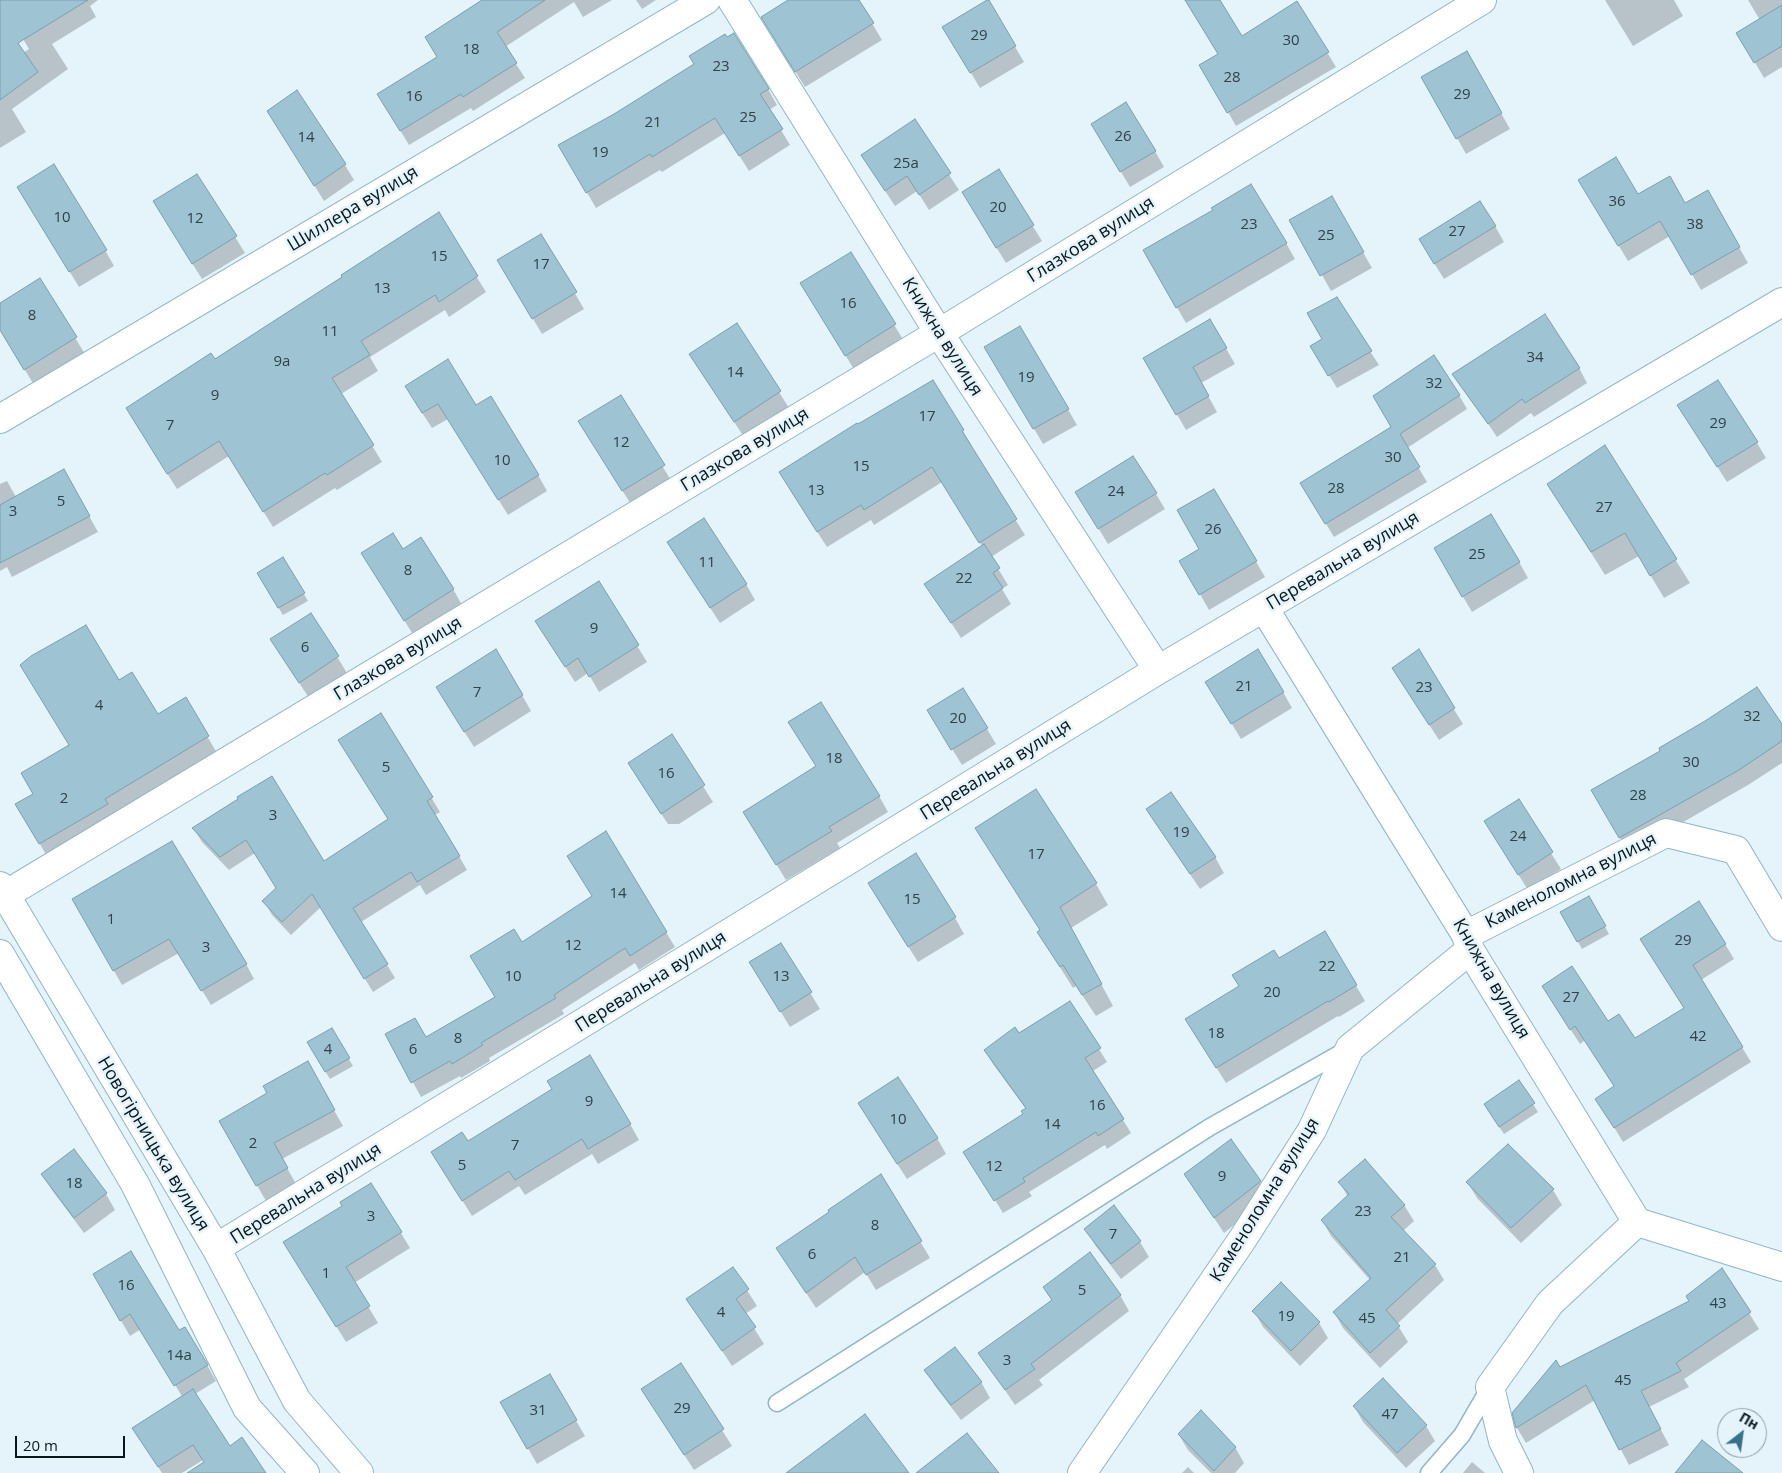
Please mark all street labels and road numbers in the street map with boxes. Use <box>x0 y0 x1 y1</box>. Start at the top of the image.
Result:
street label: Шиллера вулиця <box>284 161 422 257</box>
street label: Глазкова вулиця <box>1023 192 1159 288</box>
street label: Книжна вулиця <box>897 274 987 400</box>
street label: Глазкова вулиця <box>677 403 813 497</box>
street label: Перевальна вулиця <box>1263 507 1423 615</box>
street label: Глазкова вулиця <box>330 612 466 706</box>
street label: Перевальна вулиця <box>917 715 1075 825</box>
street label: Каменоломна вулиця <box>1482 828 1660 934</box>
street label: Книжна вулиця <box>1448 915 1534 1043</box>
street label: Перевальна вулиця <box>572 927 730 1037</box>
street label: Новогірницька вулиця <box>92 1053 214 1235</box>
street label: Каменоломна вулиця <box>1206 1114 1324 1286</box>
street label: Перевальна вулиця <box>227 1139 385 1249</box>

